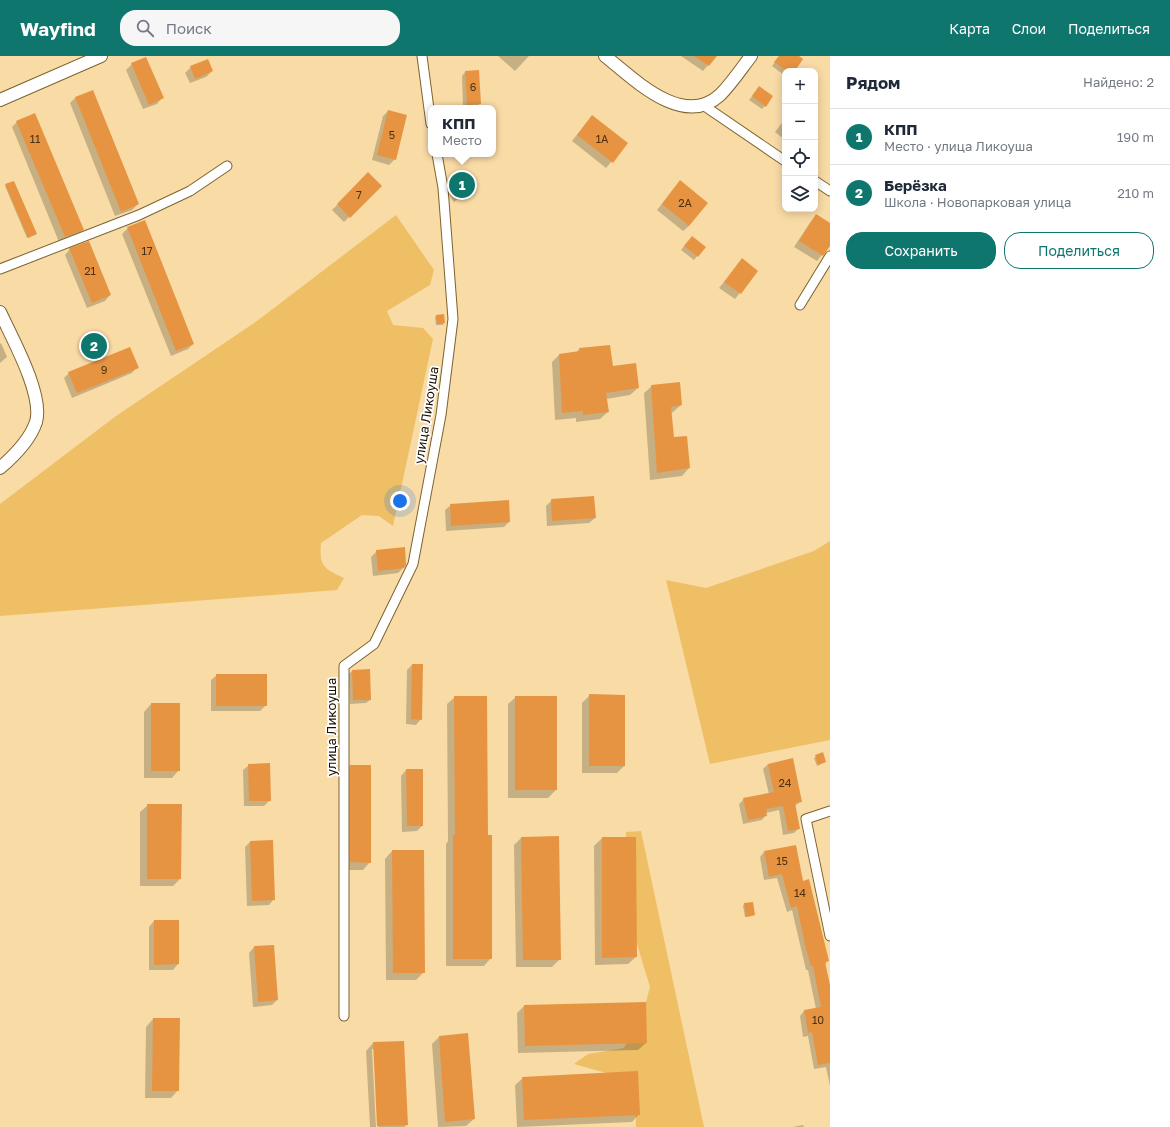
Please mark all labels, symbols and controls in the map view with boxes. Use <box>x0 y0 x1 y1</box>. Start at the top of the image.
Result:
search box <box>120 10 400 46</box>
text: Wayfind <box>20 17 96 40</box>
icon: search <box>134 17 156 39</box>
text: Поиск <box>166 19 212 37</box>
text: Карта <box>949 20 990 37</box>
text: Слои <box>1012 20 1046 37</box>
text: Поделиться <box>1068 20 1150 37</box>
map controls <box>782 68 818 212</box>
button: + <box>782 68 818 104</box>
text: Рядом <box>846 72 900 93</box>
text: Найдено: 2 <box>1083 74 1154 90</box>
house number: 6 <box>470 80 477 93</box>
button: − <box>782 104 818 140</box>
popup <box>428 105 496 157</box>
text: КПП <box>442 114 476 132</box>
text: КПП <box>884 120 918 138</box>
house number: 5 <box>389 128 395 141</box>
text: 1 <box>856 129 862 145</box>
text: 190 m <box>1117 129 1154 145</box>
house number: 11 <box>30 132 40 145</box>
text: Место <box>442 132 482 148</box>
house number: 1А <box>596 132 609 145</box>
text: Место · улица Ликоуша <box>884 138 1033 154</box>
button: locate <box>782 140 818 176</box>
pin: 1 <box>449 170 475 200</box>
button: layers <box>782 176 818 212</box>
text: Берёзка <box>884 176 947 194</box>
text: 2 <box>855 185 863 201</box>
text: 210 m <box>1117 185 1154 201</box>
house number: 7 <box>356 188 362 201</box>
text: Школа · Новопарковая улица <box>884 194 1071 210</box>
house number: 2А <box>678 196 693 209</box>
button: Сохранить <box>846 232 996 269</box>
button: Поделиться <box>1004 232 1154 269</box>
house number: 17 <box>141 244 153 257</box>
house number: 21 <box>84 264 96 277</box>
pin: 2 <box>81 331 107 361</box>
house number: 9 <box>101 363 107 376</box>
street label: улица Ликоуша <box>410 365 442 465</box>
your location <box>390 491 410 511</box>
street label: улица Ликоуша <box>323 678 339 776</box>
house number: 24 <box>778 776 792 789</box>
house number: 15 <box>776 854 788 867</box>
house number: 14 <box>794 886 806 899</box>
house number: 10 <box>812 1013 824 1026</box>

